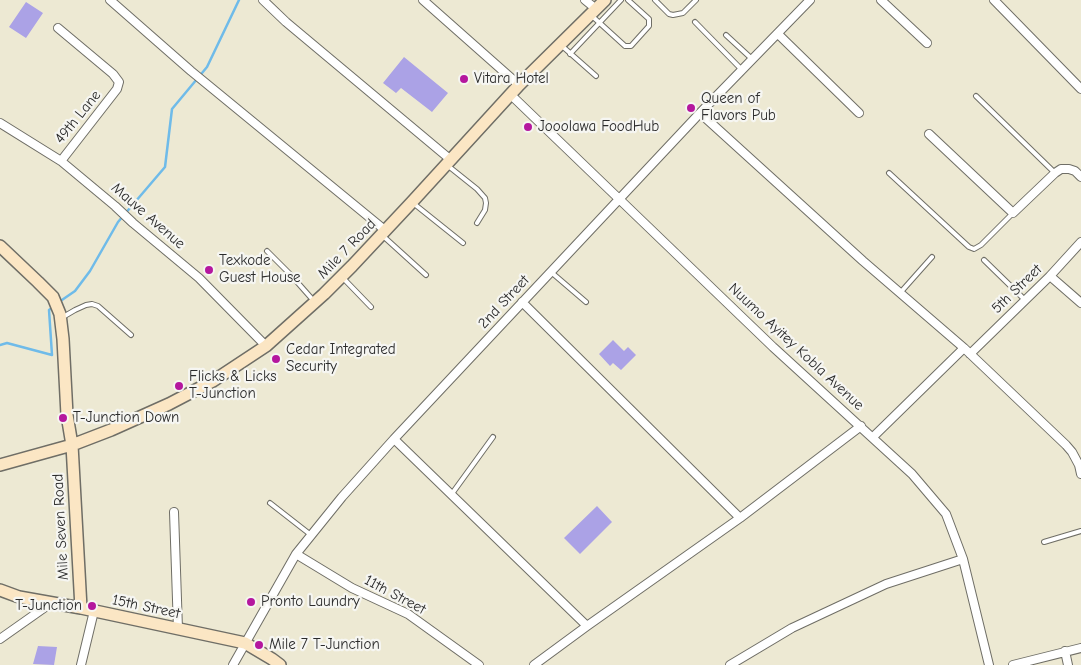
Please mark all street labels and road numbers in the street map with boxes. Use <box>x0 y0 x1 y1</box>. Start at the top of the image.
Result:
street label: 49th Lane <box>51 87 105 147</box>
street label: Mauve Avenue <box>107 179 189 253</box>
street label: Mile 7 Road <box>314 215 380 283</box>
street label: 5th Street <box>988 261 1046 317</box>
street label: 2nd Street <box>475 271 533 333</box>
street label: Nuumo Ayitey Kobla Avenue <box>725 280 867 414</box>
street label: Mile Seven Road <box>49 473 73 581</box>
street label: 11th Street <box>361 571 429 619</box>
street label: 15th Street <box>110 591 182 623</box>

